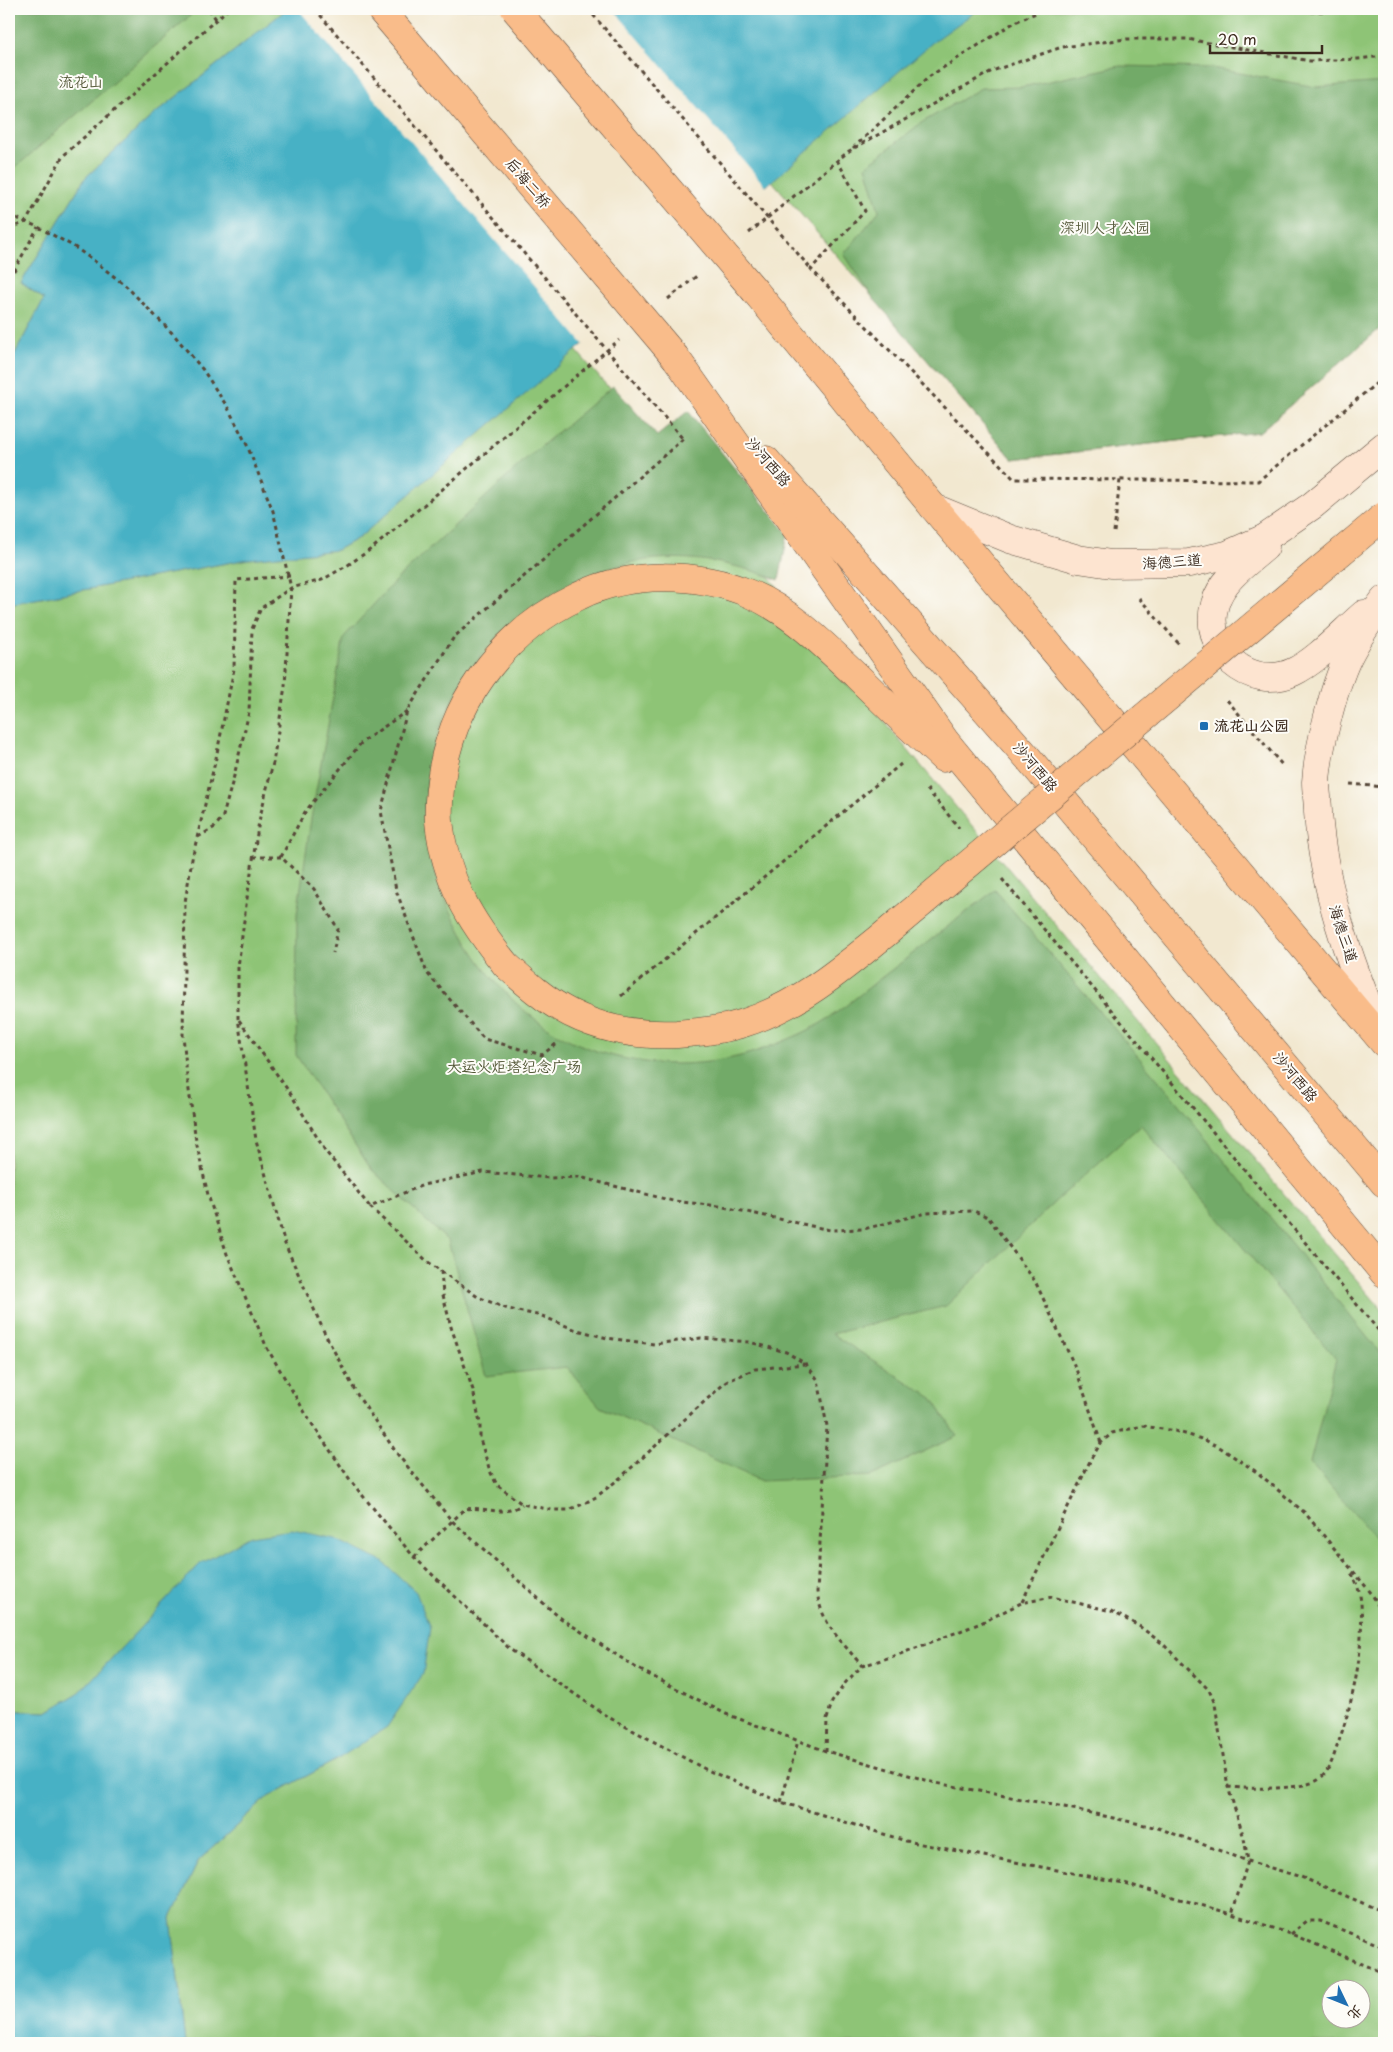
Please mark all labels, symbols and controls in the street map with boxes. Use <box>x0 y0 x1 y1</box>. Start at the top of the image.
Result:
scale bar <box>1210 22 1323 54</box>
text: 20 m <box>1218 27 1257 50</box>
park label: 流花山 <box>58 69 104 92</box>
street label: 后海二桥 <box>501 152 557 212</box>
park label: 深圳人才公园 <box>1060 215 1150 238</box>
street label: 沙河西路 <box>741 431 797 491</box>
street label: 海德三道 <box>1141 547 1203 574</box>
place label: 流花山公园 <box>1214 713 1289 736</box>
marker: 流花山公园 <box>1198 720 1210 732</box>
street label: 沙河西路 <box>1008 736 1064 796</box>
street label: 海德三道 <box>1324 901 1365 966</box>
street label: 沙河西路 <box>1268 1046 1324 1106</box>
park label: 大运火炬塔纪念广场 <box>446 1054 582 1077</box>
north arrow <box>1320 1980 1370 2030</box>
text: 北 <box>1343 2001 1368 2025</box>

